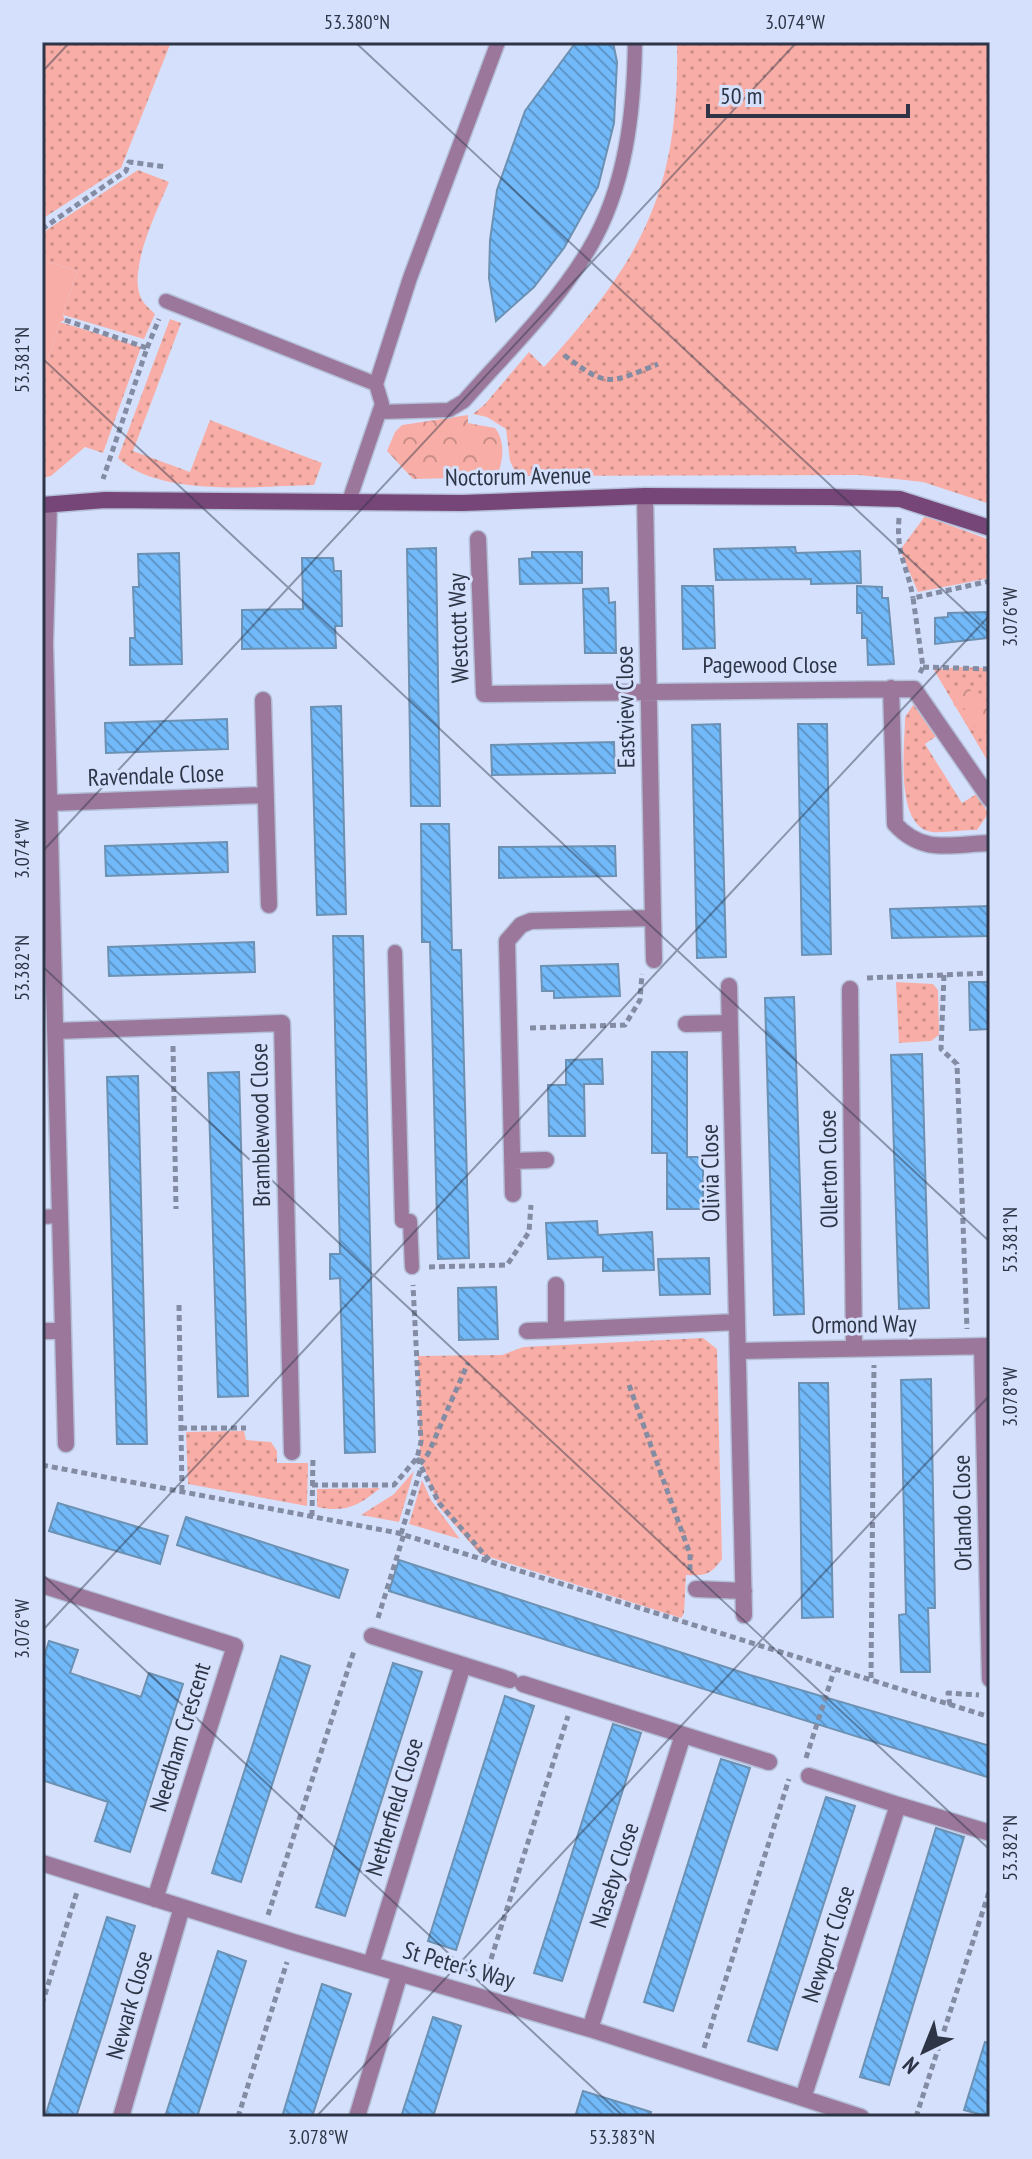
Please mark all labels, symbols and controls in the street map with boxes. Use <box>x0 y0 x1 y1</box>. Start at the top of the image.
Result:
text: 53.380°N <box>324 9 390 35</box>
text: 3.074°W <box>765 9 825 35</box>
scale bar <box>708 68 908 118</box>
text: 50 m <box>720 80 762 111</box>
text: 53.381°N <box>9 327 35 393</box>
street label: Noctorum Avenue <box>445 459 591 493</box>
street label: Westcott Way <box>441 572 475 684</box>
text: 3.076°W <box>997 587 1023 647</box>
street label: Eastview Close <box>608 645 642 769</box>
street label: Pagewood Close <box>703 649 838 680</box>
street label: Ravendale Close <box>87 757 225 793</box>
text: 3.074°W <box>9 819 35 879</box>
text: 53.382°N <box>9 935 35 1001</box>
street label: Bramblewood Close <box>243 1043 277 1207</box>
street label: Ollerton Close <box>811 1109 845 1229</box>
street label: Olivia Close <box>694 1124 726 1222</box>
text: 53.381°N <box>997 1207 1023 1273</box>
street label: Ormond Way <box>811 1308 917 1340</box>
text: 3.078°W <box>997 1367 1023 1427</box>
street label: Orlando Close <box>945 1455 979 1571</box>
text: 3.076°W <box>9 1599 35 1659</box>
street label: Needham Crescent <box>143 1658 217 1815</box>
street label: Netherfield Close <box>358 1734 430 1880</box>
text: 53.382°N <box>997 1815 1023 1881</box>
street label: Naseby Close <box>582 1818 646 1932</box>
street label: Newport Close <box>794 1881 862 2007</box>
street label: St Peter's Way <box>400 1934 518 1996</box>
street label: Newark Close <box>99 1947 159 2063</box>
north arrow <box>884 2011 964 2091</box>
text: N <box>896 2051 924 2080</box>
text: 3.078°W <box>288 2124 348 2150</box>
text: 53.383°N <box>589 2124 655 2150</box>

